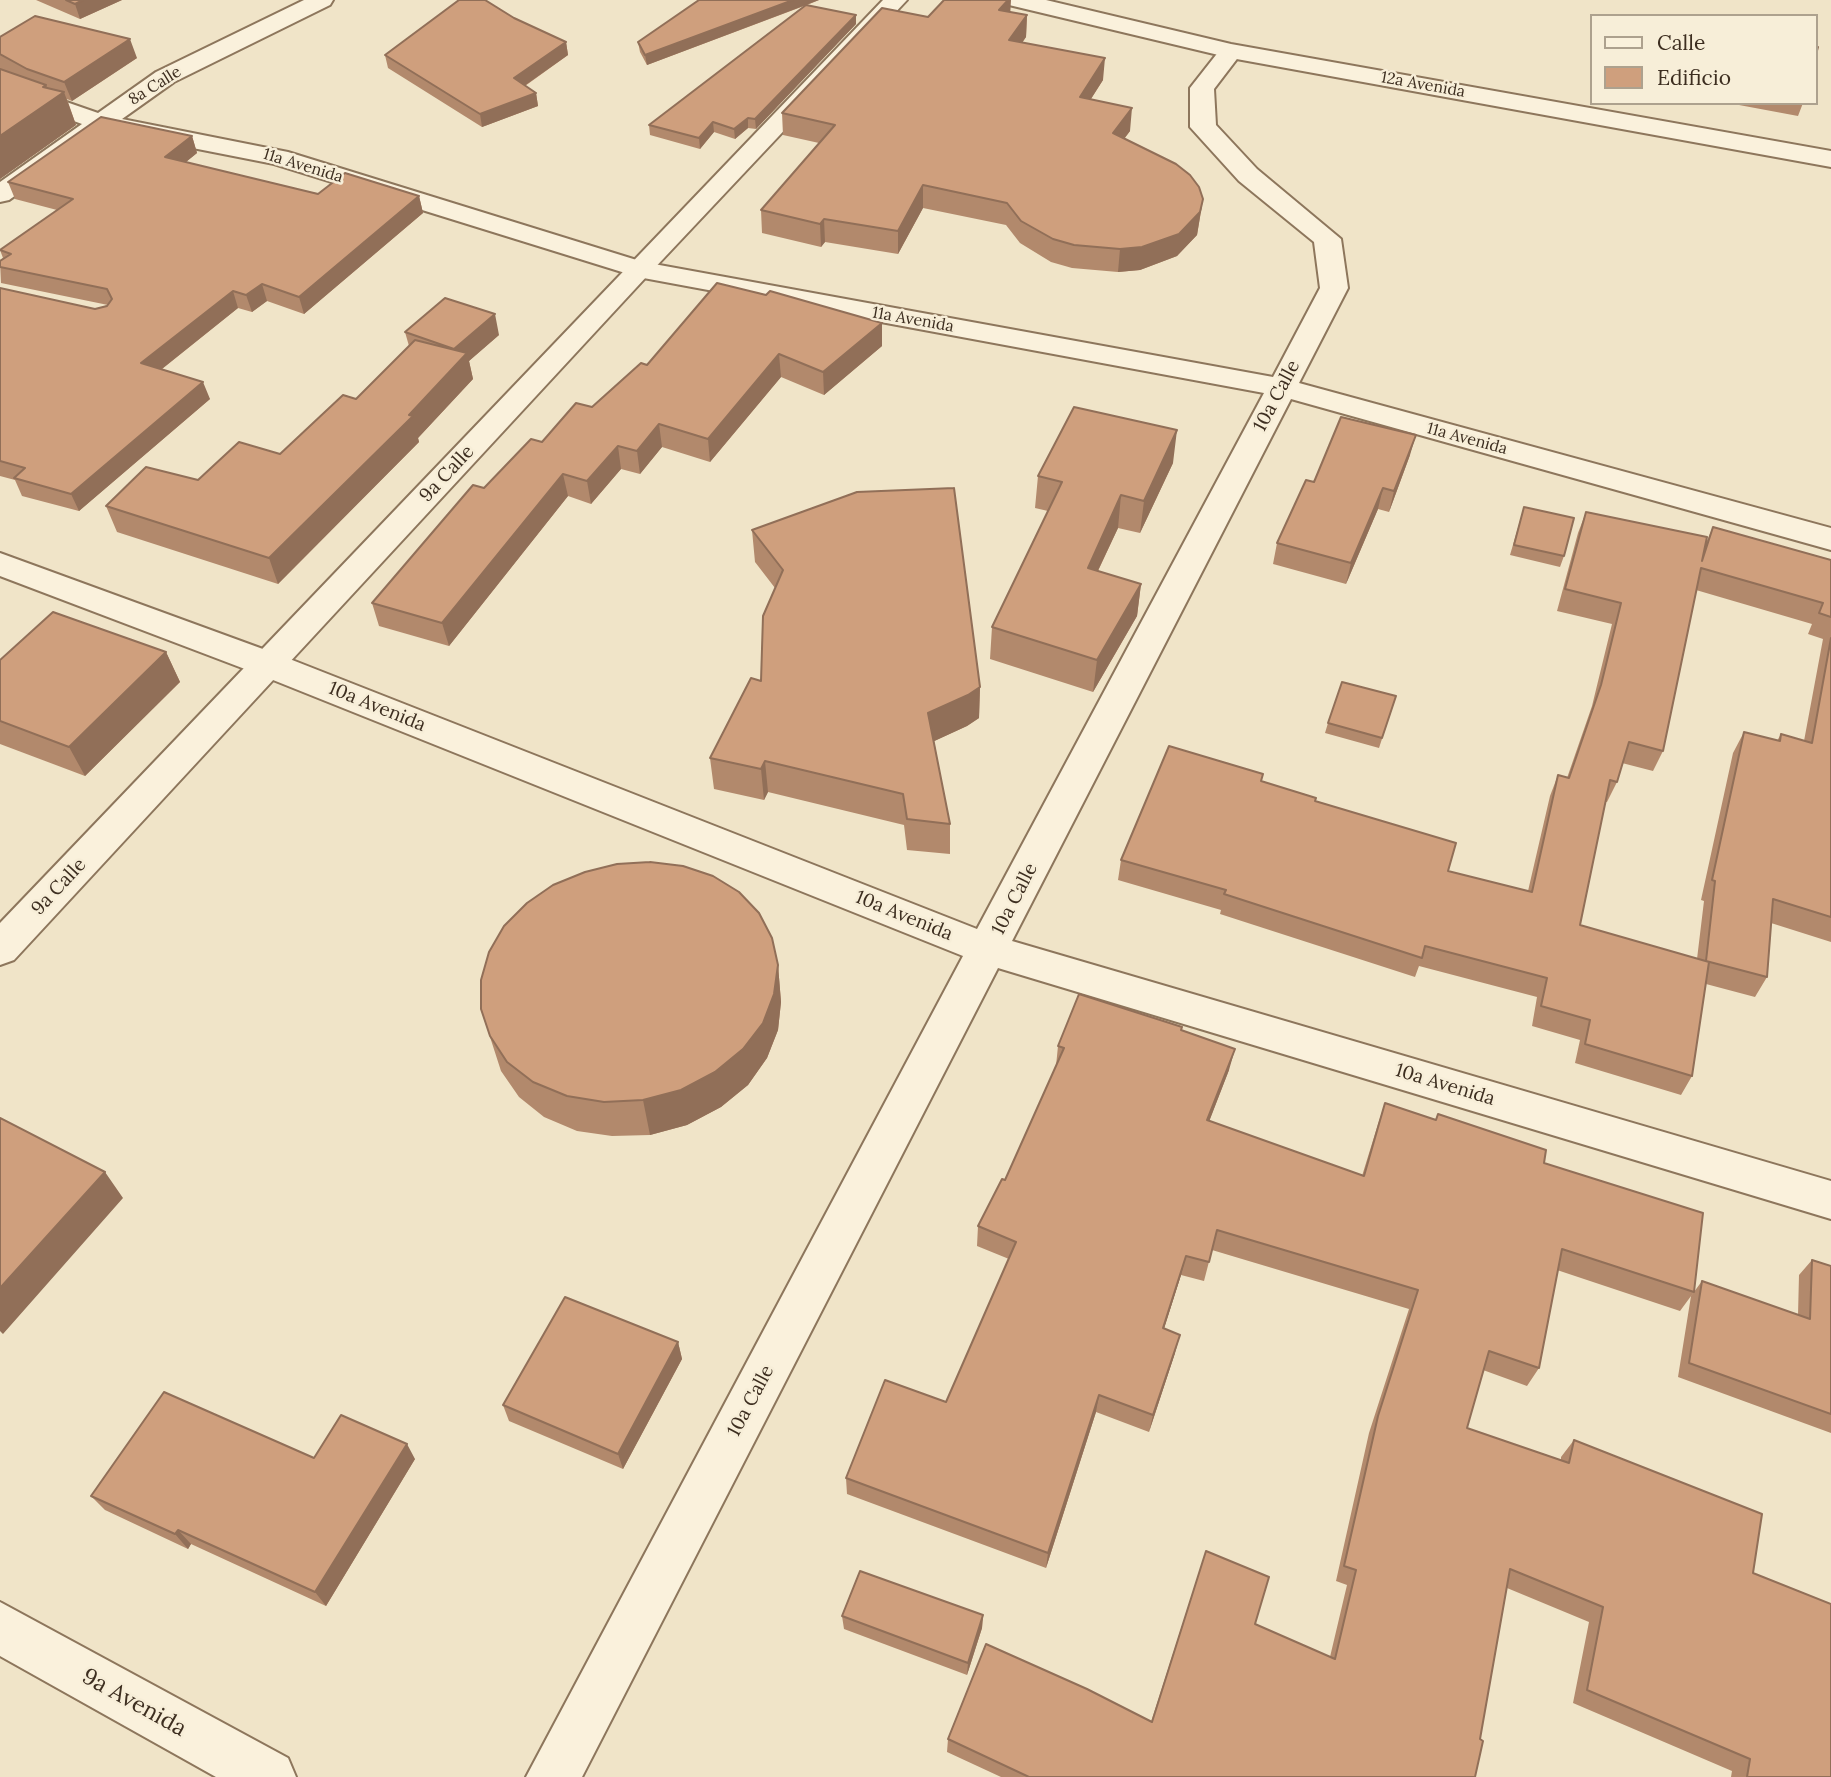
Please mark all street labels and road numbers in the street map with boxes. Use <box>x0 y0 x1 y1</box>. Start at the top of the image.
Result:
street label: 8a Calle <box>125 62 185 110</box>
street label: 12a Avenida <box>1379 68 1467 102</box>
street label: 11a Avenida <box>261 145 345 187</box>
street label: 11a Avenida <box>871 303 955 337</box>
street label: 10a Calle <box>1249 357 1305 435</box>
street label: 11a Avenida <box>1425 419 1509 459</box>
street label: 9a Calle <box>415 441 479 507</box>
street label: 10a Avenida <box>325 677 429 737</box>
street label: 9a Calle <box>27 854 91 920</box>
street label: 10a Calle <box>987 859 1043 939</box>
street label: 10a Avenida <box>852 886 956 946</box>
street label: 10a Avenida <box>1392 1059 1498 1111</box>
street label: 10a Calle <box>723 1362 779 1440</box>
street label: 9a Avenida <box>77 1663 191 1743</box>

